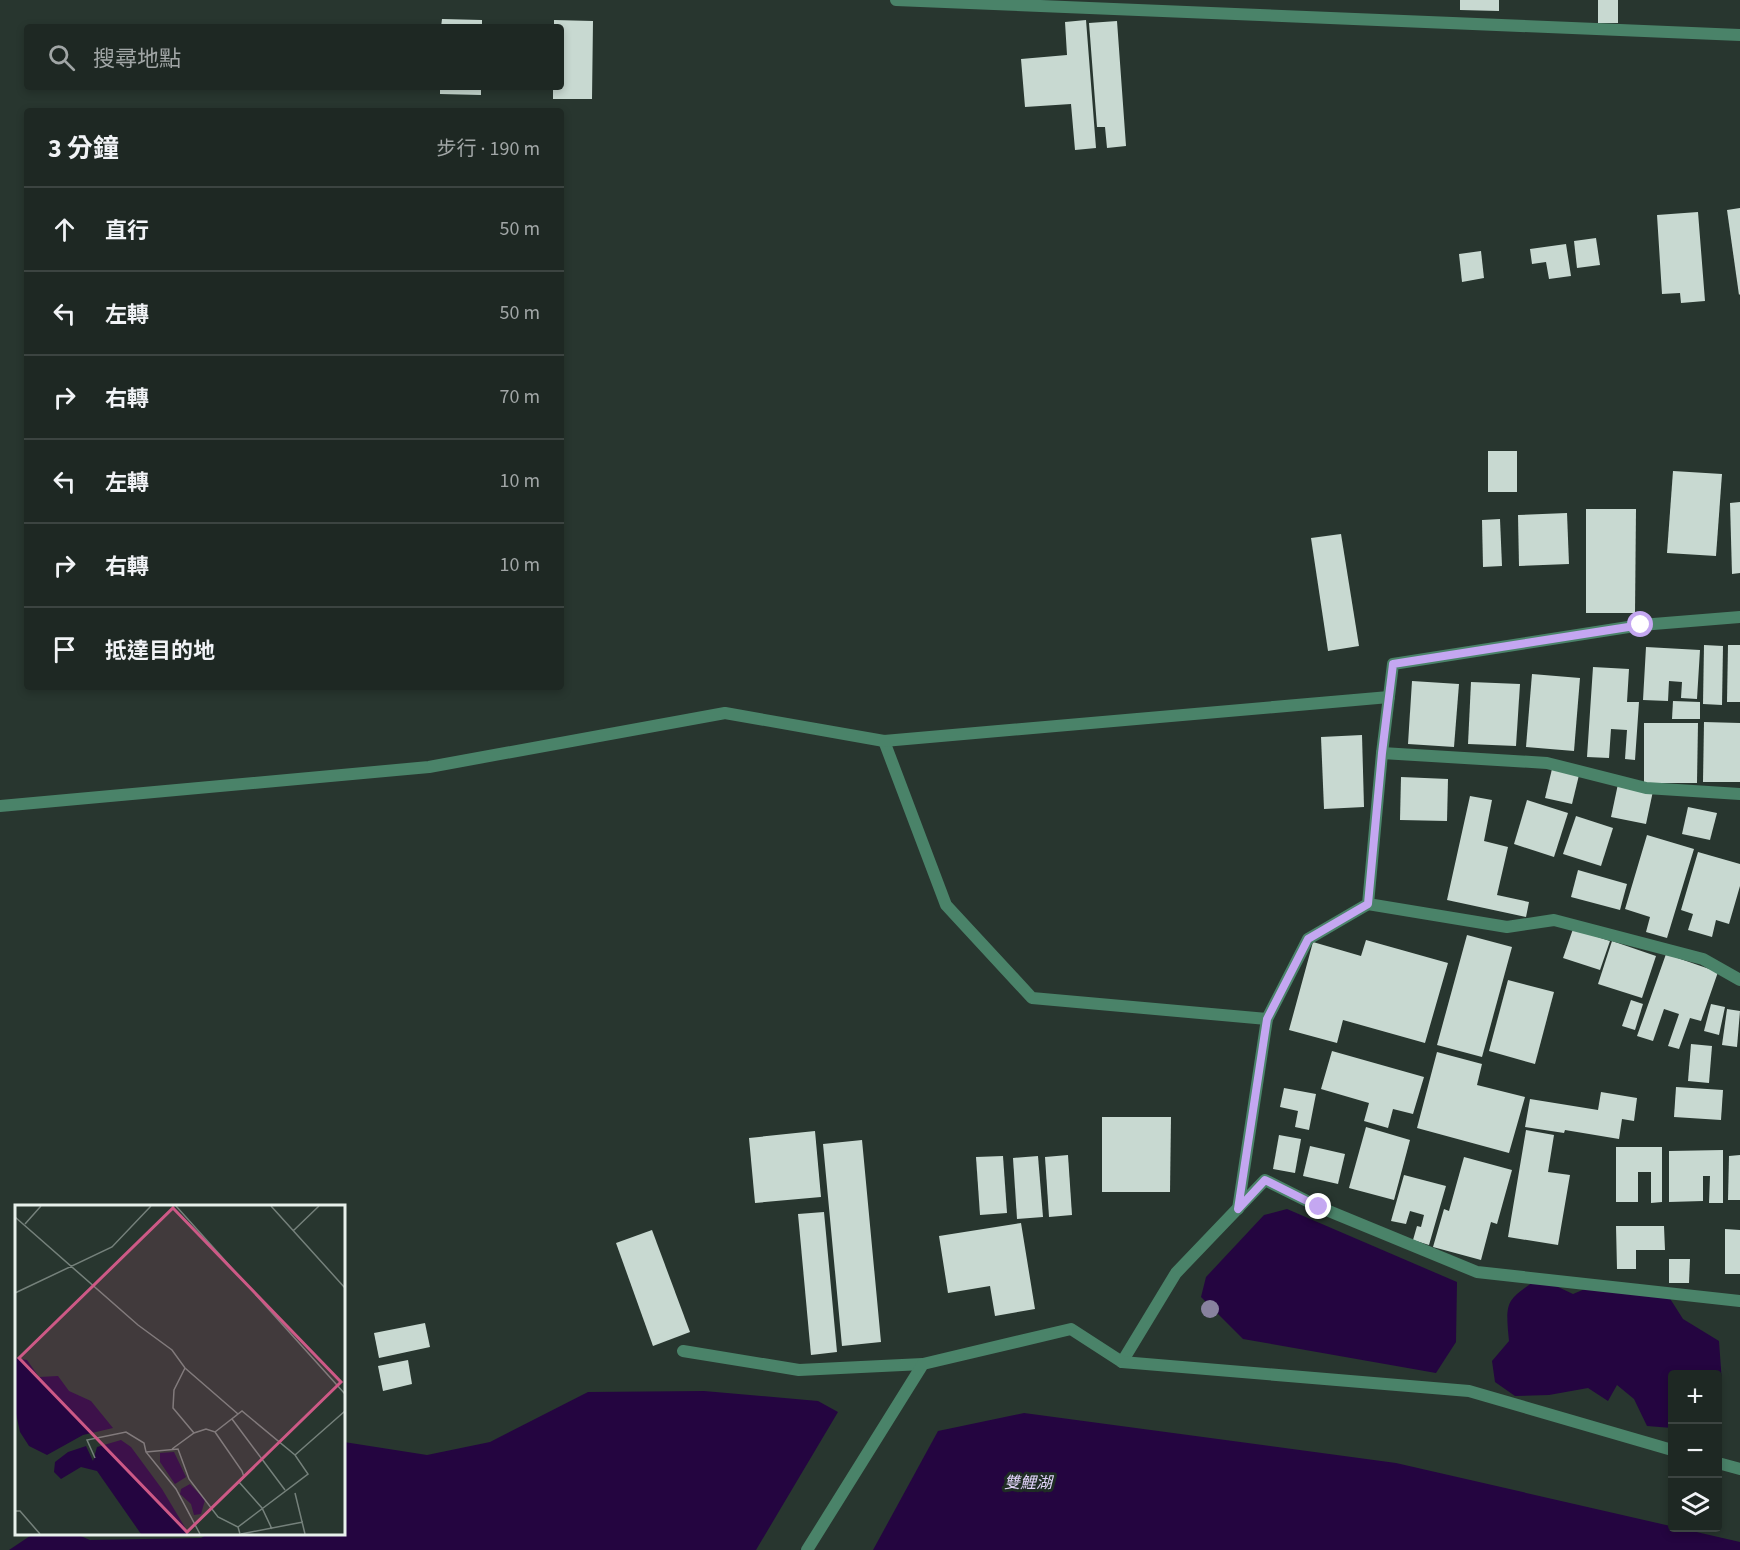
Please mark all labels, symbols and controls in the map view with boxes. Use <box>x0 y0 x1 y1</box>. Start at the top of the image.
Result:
search box <box>24 24 564 90</box>
icon: search <box>45 41 78 74</box>
text: 搜尋地點 <box>93 43 181 75</box>
text: 3 分鐘 <box>48 130 119 167</box>
text: 步行 · 190 m <box>437 135 540 163</box>
icon: ahead <box>48 213 81 246</box>
text: 直行 <box>105 215 149 247</box>
text: 50 m <box>500 215 540 243</box>
icon: left <box>48 297 81 330</box>
text: 左轉 <box>105 299 149 331</box>
text: 50 m <box>500 299 540 327</box>
icon: right <box>48 381 81 414</box>
text: 右轉 <box>105 383 149 415</box>
text: 70 m <box>500 383 540 411</box>
icon: left <box>48 465 81 498</box>
text: 左轉 <box>105 467 149 499</box>
text: 10 m <box>500 467 540 495</box>
icon: right <box>48 549 81 582</box>
text: 右轉 <box>105 551 149 583</box>
text: 10 m <box>500 551 540 579</box>
route start <box>1627 611 1653 637</box>
icon: arrive <box>48 633 81 666</box>
text: 抵達目的地 <box>105 635 215 667</box>
route end <box>1305 1193 1331 1219</box>
inset map <box>15 1205 345 1535</box>
map controls <box>1668 1370 1722 1532</box>
button: + <box>1668 1370 1722 1424</box>
button: − <box>1668 1424 1722 1478</box>
water label: 雙鯉湖 <box>1004 1472 1055 1494</box>
button: layers <box>1668 1478 1722 1532</box>

